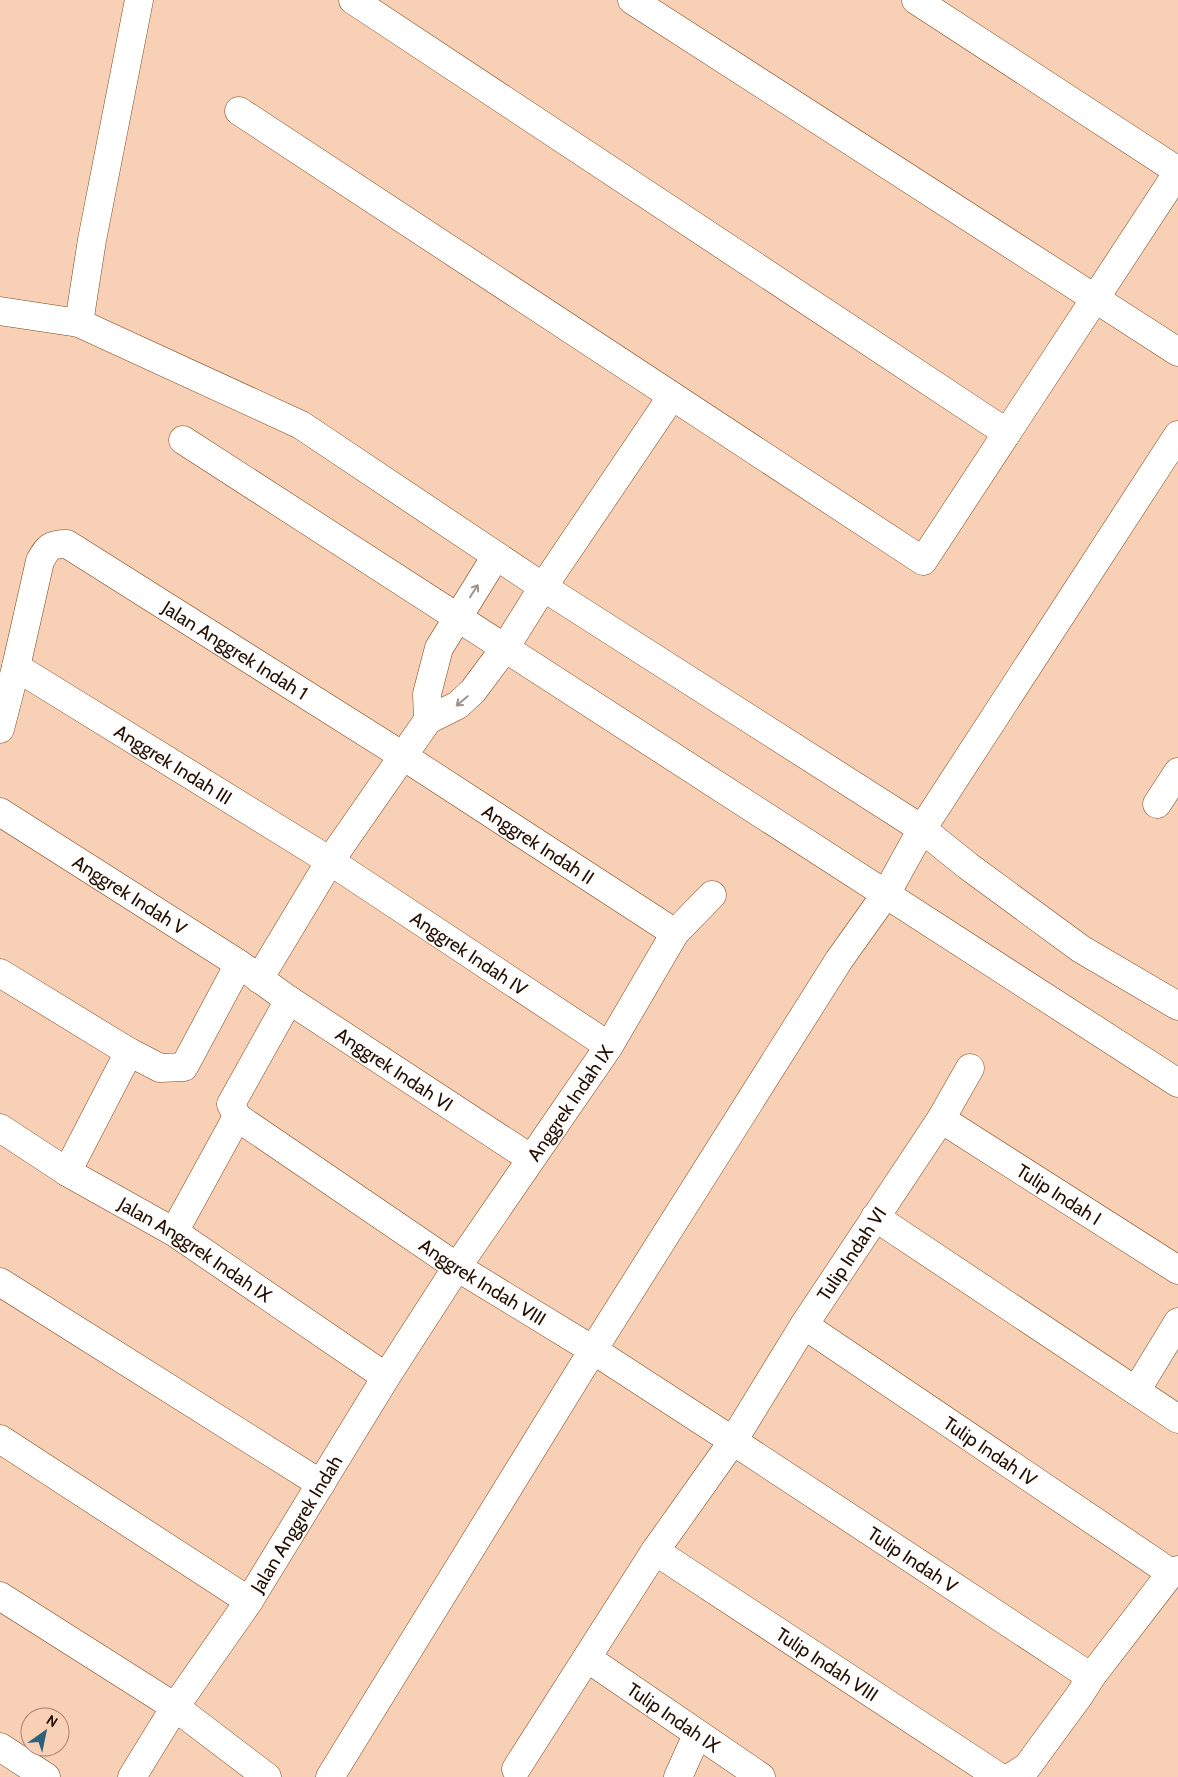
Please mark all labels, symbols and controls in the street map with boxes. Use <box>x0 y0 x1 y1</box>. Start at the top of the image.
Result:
one-way arrow <box>469 585 479 599</box>
street label: Jalan Anggrek Indah 1 <box>157 595 312 705</box>
one-way arrow <box>456 695 469 706</box>
street label: Anggrek Indah III <box>110 720 236 810</box>
street label: Anggrek Indah II <box>478 800 598 889</box>
street label: Anggrek Indah V <box>68 850 191 940</box>
street label: Anggrek Indah IV <box>406 907 532 1001</box>
street label: Anggrek Indah VI <box>331 1023 457 1116</box>
street label: Anggrek Indah IX <box>522 1040 618 1166</box>
street label: Tulip Indah I <box>1012 1159 1106 1230</box>
street label: Jalan Anggrek Indah IX <box>114 1192 277 1308</box>
street label: Tulip Indah VI <box>812 1203 891 1305</box>
street label: Anggrek Indah VIII <box>415 1234 550 1331</box>
street label: Tulip Indah IV <box>939 1412 1042 1491</box>
street label: Jalan Anggrek Indah <box>245 1451 347 1598</box>
street label: Tulip Indah V <box>863 1522 962 1598</box>
street label: Tulip Indah VIII <box>771 1623 882 1706</box>
street label: Tulip Indah IX <box>623 1678 725 1758</box>
north arrow <box>20 1707 70 1757</box>
text: N <box>43 1711 61 1731</box>

